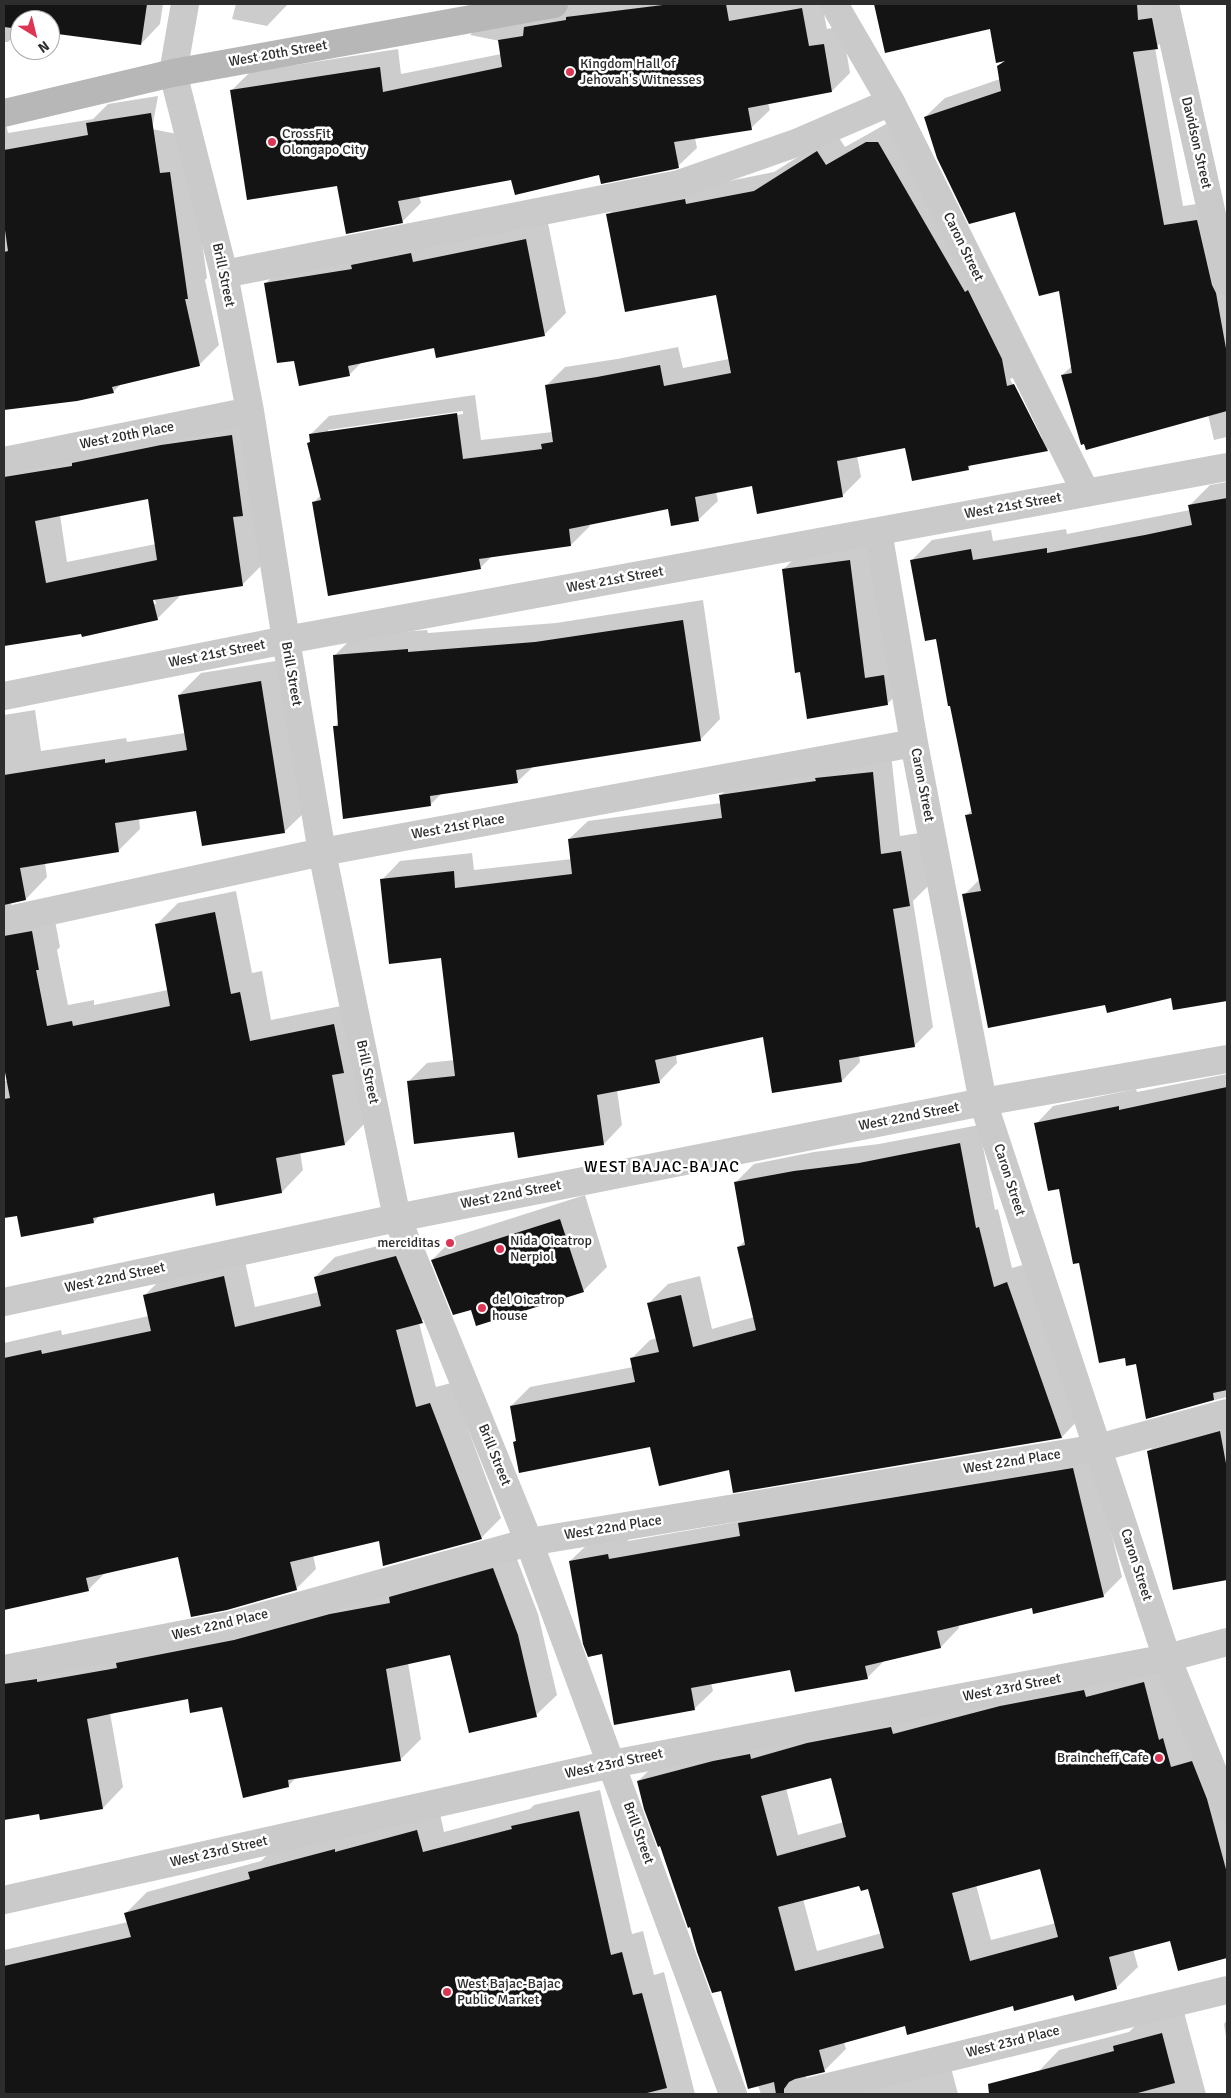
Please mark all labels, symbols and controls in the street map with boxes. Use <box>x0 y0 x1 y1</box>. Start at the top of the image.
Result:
north arrow <box>10 10 60 60</box>
text: N <box>35 37 52 56</box>
street label: West 20th Street <box>227 37 329 71</box>
place label: Kingdom Hall of Jehovah's Witnesses <box>580 56 702 88</box>
marker: Kingdom Hall of Jehovah's Witnesses <box>564 66 576 78</box>
street label: Davidson Street <box>1177 95 1215 191</box>
place label: CrossFit Olongapo City <box>282 126 366 158</box>
marker: CrossFit Olongapo City <box>266 136 278 148</box>
street label: Caron Street <box>939 210 987 284</box>
street label: Brill Street <box>208 241 238 309</box>
street label: West 20th Place <box>78 419 176 453</box>
street label: West 21st Street <box>963 489 1063 523</box>
street label: West 21st Street <box>565 563 665 597</box>
street label: West 21st Street <box>167 636 267 672</box>
street label: Brill Street <box>277 640 305 708</box>
street label: Caron Street <box>907 747 937 823</box>
street label: West 21st Place <box>410 811 506 843</box>
street label: Brill Street <box>352 1038 382 1106</box>
street label: West 22nd Street <box>857 1099 961 1135</box>
street label: Caron Street <box>989 1142 1029 1218</box>
district label: WEST BAJAC-BAJAC <box>582 1158 742 1178</box>
street label: West 22nd Street <box>459 1177 563 1213</box>
place label: Nida Oicatrop Nerpiol <box>510 1233 592 1266</box>
place label: merciditas <box>377 1235 440 1251</box>
marker: merciditas <box>444 1237 456 1249</box>
marker: Nida Oicatrop Nerpiol <box>494 1243 506 1255</box>
street label: West 22nd Street <box>63 1259 167 1297</box>
place label: del Oicatrop house <box>492 1292 565 1324</box>
marker: del Oicatrop house <box>476 1302 488 1314</box>
street label: Brill Street <box>474 1422 514 1488</box>
street label: West 22nd Place <box>962 1446 1062 1478</box>
street label: West 22nd Place <box>563 1512 663 1544</box>
street label: Caron Street <box>1116 1527 1156 1603</box>
street label: West 22nd Place <box>170 1606 270 1644</box>
street label: West 23rd Street <box>962 1670 1062 1706</box>
street label: West 23rd Street <box>564 1745 664 1783</box>
place label: Braincheff Cafe <box>1057 1750 1149 1766</box>
marker: Braincheff Cafe <box>1153 1752 1165 1764</box>
street label: Brill Street <box>619 1800 657 1866</box>
street label: West 23rd Street <box>169 1833 269 1871</box>
place label: West Bajac-Bajac Public Market <box>457 1976 561 2008</box>
marker: West Bajac-Bajac Public Market <box>441 1986 453 1998</box>
street label: West 23rd Place <box>965 2022 1061 2062</box>

